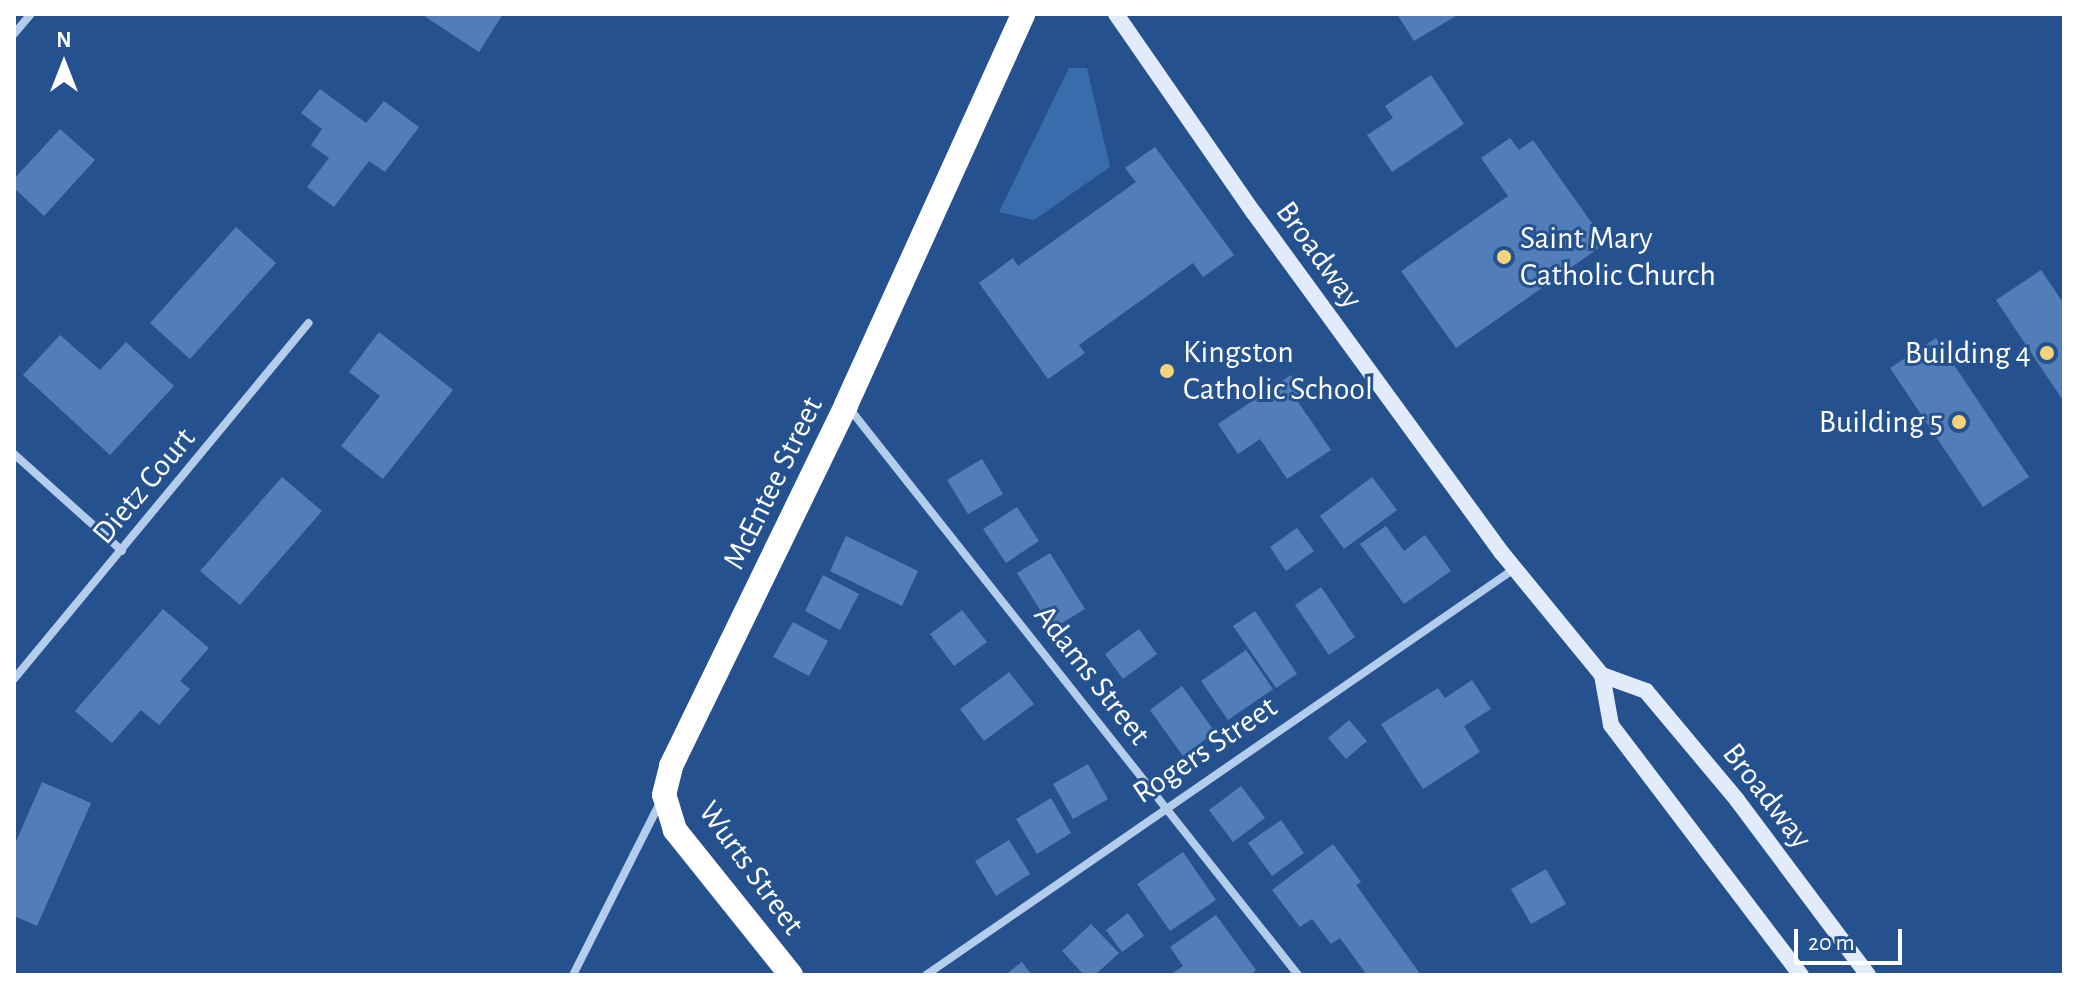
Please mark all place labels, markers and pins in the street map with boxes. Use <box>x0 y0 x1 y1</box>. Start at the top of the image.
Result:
place label: Saint Mary Catholic Church <box>1520 220 1716 295</box>
marker: Saint Mary Catholic Church <box>1495 248 1513 266</box>
place label: Kingston Catholic School <box>1183 334 1373 409</box>
place label: Building 4 <box>1905 334 2031 372</box>
marker: Building 4 <box>2038 344 2056 362</box>
marker: Kingston Catholic School <box>1158 362 1176 380</box>
place label: Building 5 <box>1819 403 1943 441</box>
marker: Building 5 <box>1950 413 1968 431</box>

